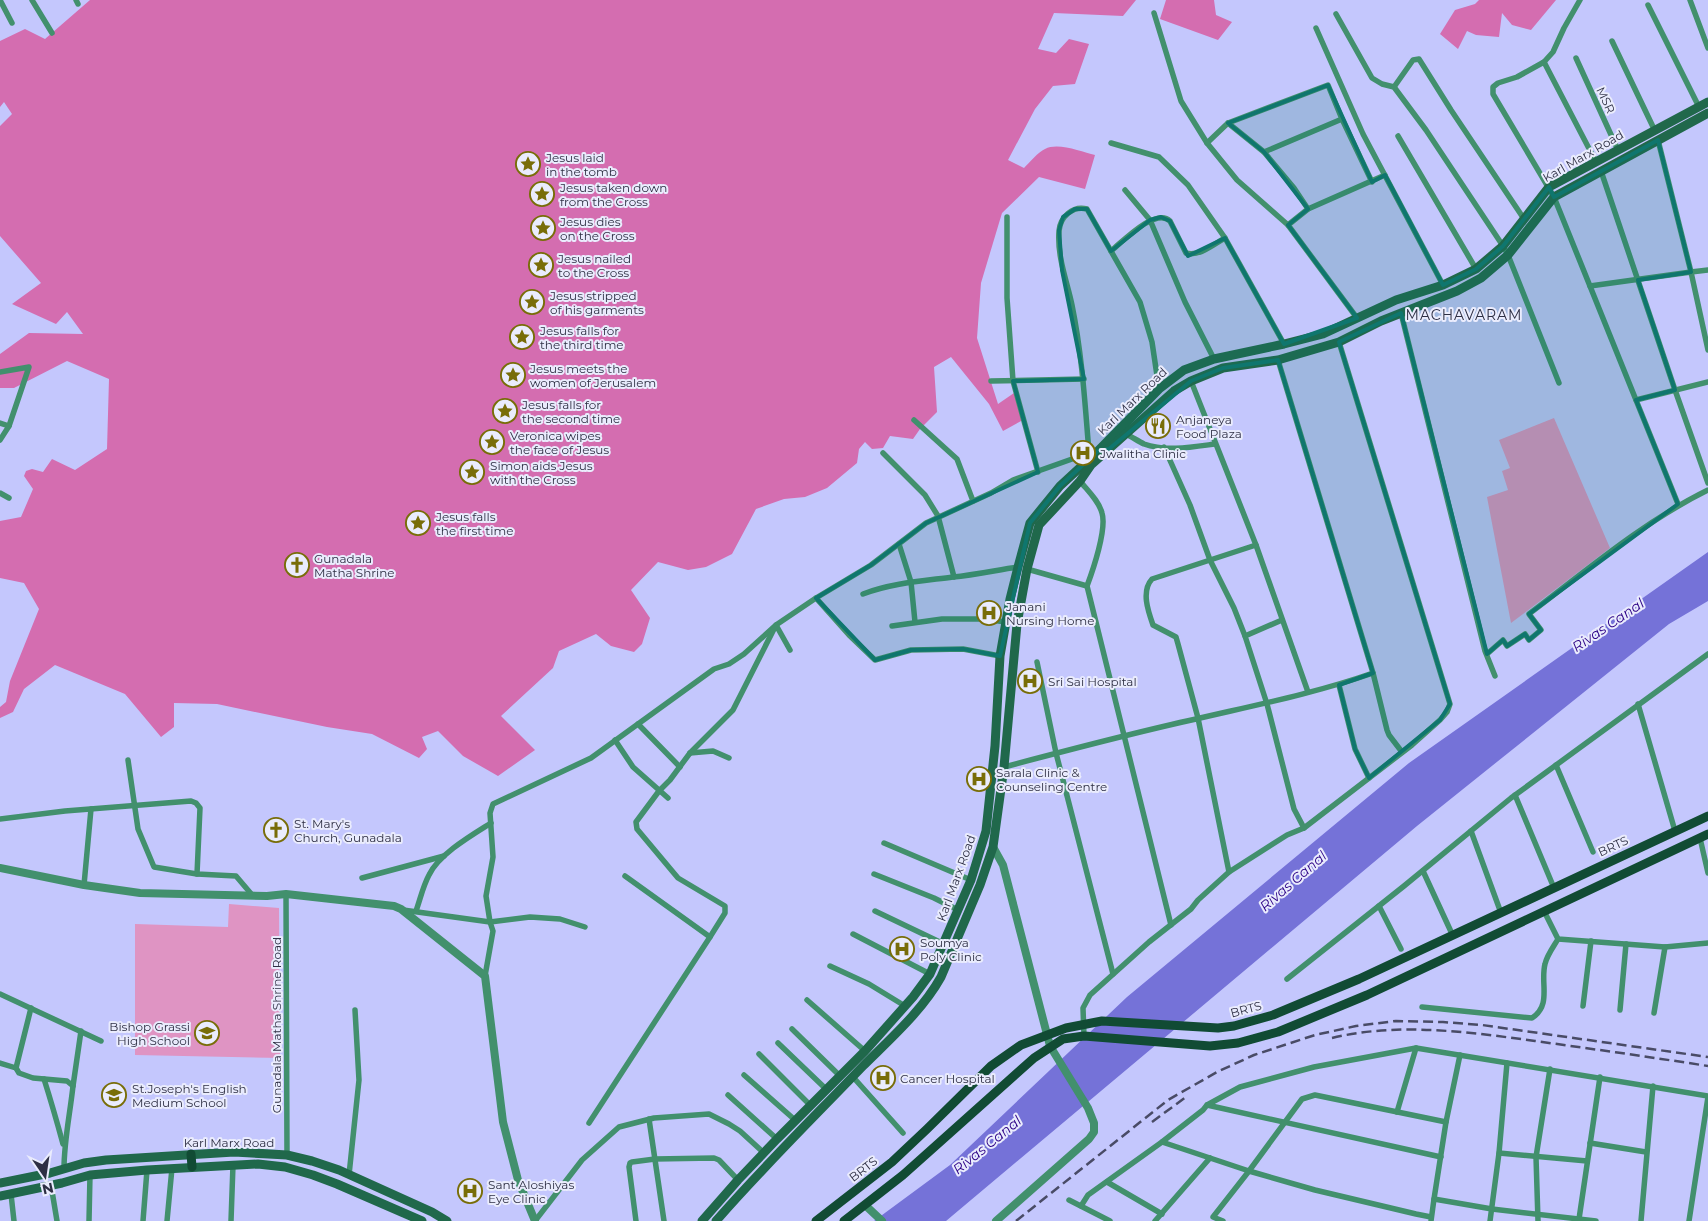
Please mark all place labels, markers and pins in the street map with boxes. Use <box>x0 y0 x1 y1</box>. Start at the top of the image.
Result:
place label: Jesus laid in the tomb <box>545 150 617 179</box>
place icon: Jesus laid in the tomb <box>515 151 541 177</box>
place label: Jesus taken down from the Cross <box>559 180 667 209</box>
place icon: Jesus taken down from the Cross <box>529 181 555 207</box>
place label: Jesus dies on the Cross <box>559 214 635 243</box>
place icon: Jesus dies on the Cross <box>530 215 556 241</box>
place label: Jesus nailed to the Cross <box>557 251 631 280</box>
place icon: Jesus nailed to the Cross <box>528 252 554 278</box>
place label: Jesus stripped of his garments <box>549 288 644 317</box>
place icon: Jesus stripped of his garments <box>519 289 545 315</box>
place label: Jesus falls for the third time <box>539 323 624 352</box>
place icon: Jesus falls for the third time <box>509 324 535 350</box>
place label: Jesus meets the women of Jerusalem <box>529 361 656 390</box>
place icon: Jesus meets the women of Jerusalem <box>500 362 526 388</box>
place label: Jesus falls for the second time <box>521 397 620 426</box>
place icon: Jesus falls for the second time <box>492 398 518 424</box>
place label: Anjaneya Food Plaza <box>1176 412 1242 441</box>
restaurant icon: Anjaneya Food Plaza <box>1145 413 1171 439</box>
place label: Veronica wipes the face of Jesus <box>510 428 609 457</box>
place icon: Veronica wipes the face of Jesus <box>479 429 505 455</box>
hospital icon: Jwalitha Clinic <box>1070 440 1096 466</box>
place label: Jwalitha Clinic <box>1099 446 1186 461</box>
place label: Simon aids Jesus with the Cross <box>490 458 593 487</box>
place icon: Simon aids Jesus with the Cross <box>459 459 485 485</box>
place label: Jesus falls the first time <box>435 509 513 538</box>
place icon: Jesus falls the first time <box>405 510 431 536</box>
place label: Gunadala Matha Shrine <box>314 551 395 580</box>
church icon: Gunadala Matha Shrine <box>284 552 310 578</box>
place label: Janani Nursing Home <box>1005 599 1094 628</box>
hospital icon: Janani Nursing Home <box>976 600 1002 626</box>
hospital icon: Sri Sai Hospital <box>1017 668 1043 694</box>
place label: Sri Sai Hospital <box>1048 674 1137 689</box>
place label: Sarala Clinic & Counseling Centre <box>996 765 1107 794</box>
hospital icon: Sarala Clinic & Counseling Centre <box>966 766 992 792</box>
place label: St. Mary's Church, Gunadala <box>294 816 402 845</box>
church icon: St. Mary's Church, Gunadala <box>263 817 289 843</box>
place label: Soumya Poly Clinic <box>920 935 982 964</box>
hospital icon: Soumya Poly Clinic <box>889 936 915 962</box>
place label: Bishop Grassi High School <box>109 1019 190 1048</box>
school or university icon: Bishop Grassi High School <box>194 1020 220 1046</box>
hospital icon: Cancer Hospital <box>870 1065 896 1091</box>
place label: Cancer Hospital <box>900 1071 995 1086</box>
place label: St.Joseph's English Medium School <box>132 1081 247 1110</box>
school or university icon: St.Joseph's English Medium School <box>101 1082 127 1108</box>
place label: Sant Aloshiyas Eye Clinic <box>488 1177 574 1206</box>
hospital icon: Sant Aloshiyas Eye Clinic <box>457 1178 483 1204</box>

